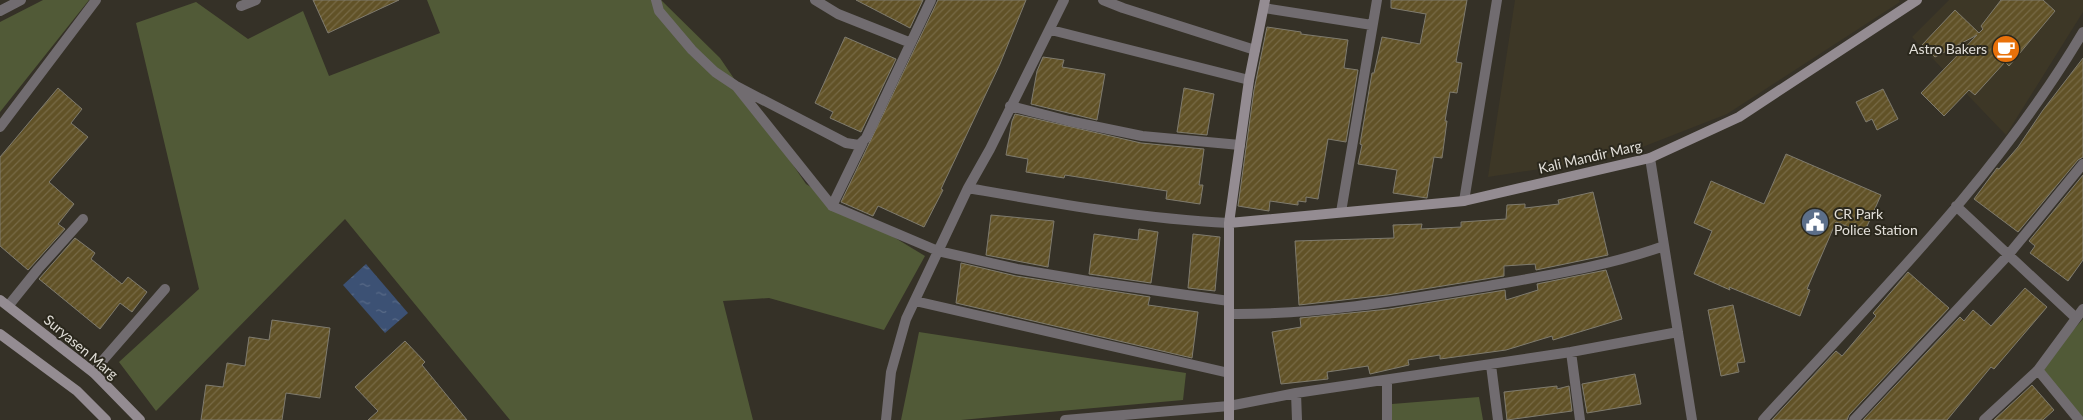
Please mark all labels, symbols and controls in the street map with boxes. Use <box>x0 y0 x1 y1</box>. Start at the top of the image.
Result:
cafe icon: Astro Bakers <box>1991 34 2021 64</box>
place label: Astro Bakers <box>1909 40 1987 57</box>
street label: Kali Mandir Marg <box>1537 136 1643 177</box>
place label: CR Park Police Station <box>1834 205 1918 238</box>
public building icon: CR Park Police Station <box>1800 207 1830 237</box>
street label: Suryasen Marg <box>41 311 122 382</box>

